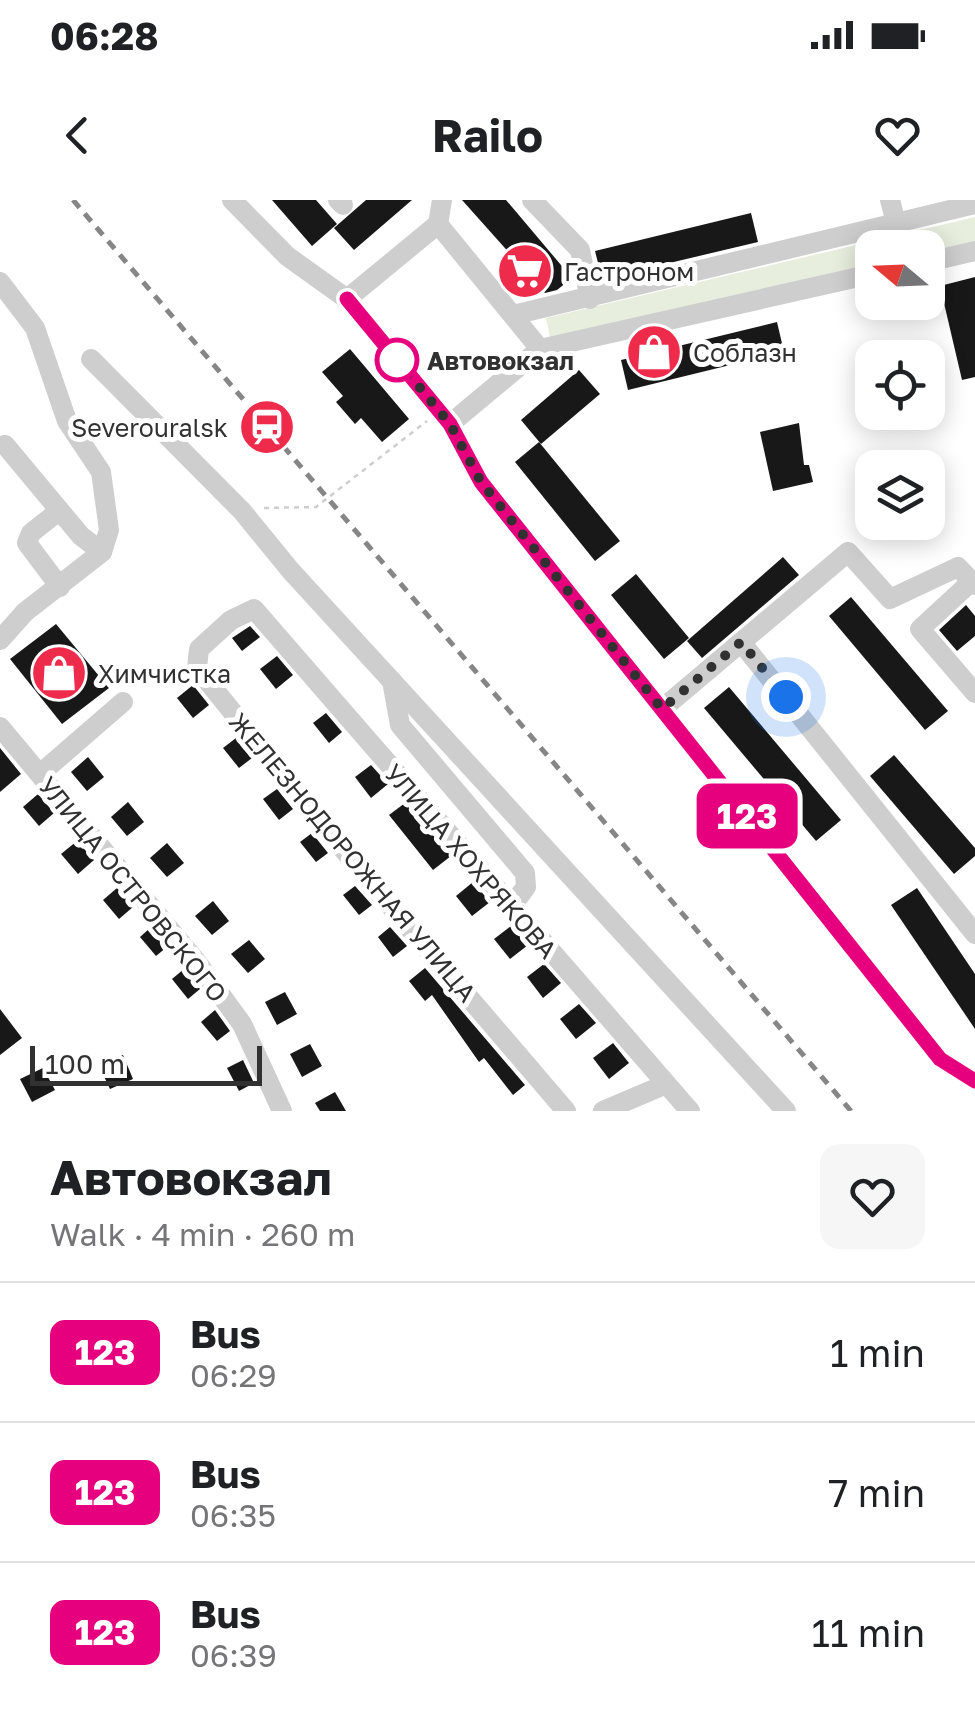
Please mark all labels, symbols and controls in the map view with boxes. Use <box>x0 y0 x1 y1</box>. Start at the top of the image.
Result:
text: 06:28 <box>50 13 159 58</box>
icon: back <box>50 108 105 163</box>
text: Railo <box>432 108 543 162</box>
icon: heart <box>870 108 925 163</box>
north arrow <box>855 230 945 320</box>
map controls <box>855 230 945 540</box>
supermarket icon: Гастроном <box>495 241 555 301</box>
place label: Гастроном <box>564 256 694 287</box>
shop icon: Соблазн <box>624 322 684 382</box>
place label: Соблазн <box>693 337 797 368</box>
marker: Автовокзал <box>376 339 418 381</box>
button: locate <box>855 340 945 430</box>
place label: Автовокзал <box>427 345 574 376</box>
station icon: Severouralsk <box>237 397 297 457</box>
place label: Severouralsk <box>71 412 228 443</box>
button: layers <box>855 450 945 540</box>
shop icon: Химчистка <box>29 643 89 703</box>
place label: Химчистка <box>98 658 231 689</box>
your location <box>761 672 811 722</box>
street label: ЖЕЛЕЗНОДОРОЖНАЯ УЛИЦА <box>223 706 483 1008</box>
street label: УЛИЦА ХОХРЯКОВА <box>378 757 564 965</box>
street label: УЛИЦА ОСТРОВСКОГО <box>32 770 234 1008</box>
line badge: 123 <box>690 784 804 848</box>
text: 123 <box>717 795 777 837</box>
scale bar <box>30 1041 262 1086</box>
text: 100 m <box>45 1047 125 1080</box>
button: heart <box>820 1144 925 1249</box>
text: Автовокзал <box>50 1148 332 1206</box>
text: Walk · 4 min · 260 m <box>50 1215 355 1253</box>
text: Bus <box>190 1311 261 1356</box>
text: 1 min <box>830 1330 925 1375</box>
text: 123 <box>75 1331 135 1373</box>
text: 06:29 <box>190 1356 277 1394</box>
text: Bus <box>190 1451 261 1496</box>
text: 7 min <box>828 1470 925 1515</box>
text: 123 <box>75 1471 135 1513</box>
text: 06:35 <box>190 1496 276 1534</box>
text: Bus <box>190 1591 261 1636</box>
text: 11 min <box>811 1610 925 1655</box>
text: 123 <box>75 1611 135 1653</box>
text: 06:39 <box>190 1636 277 1674</box>

